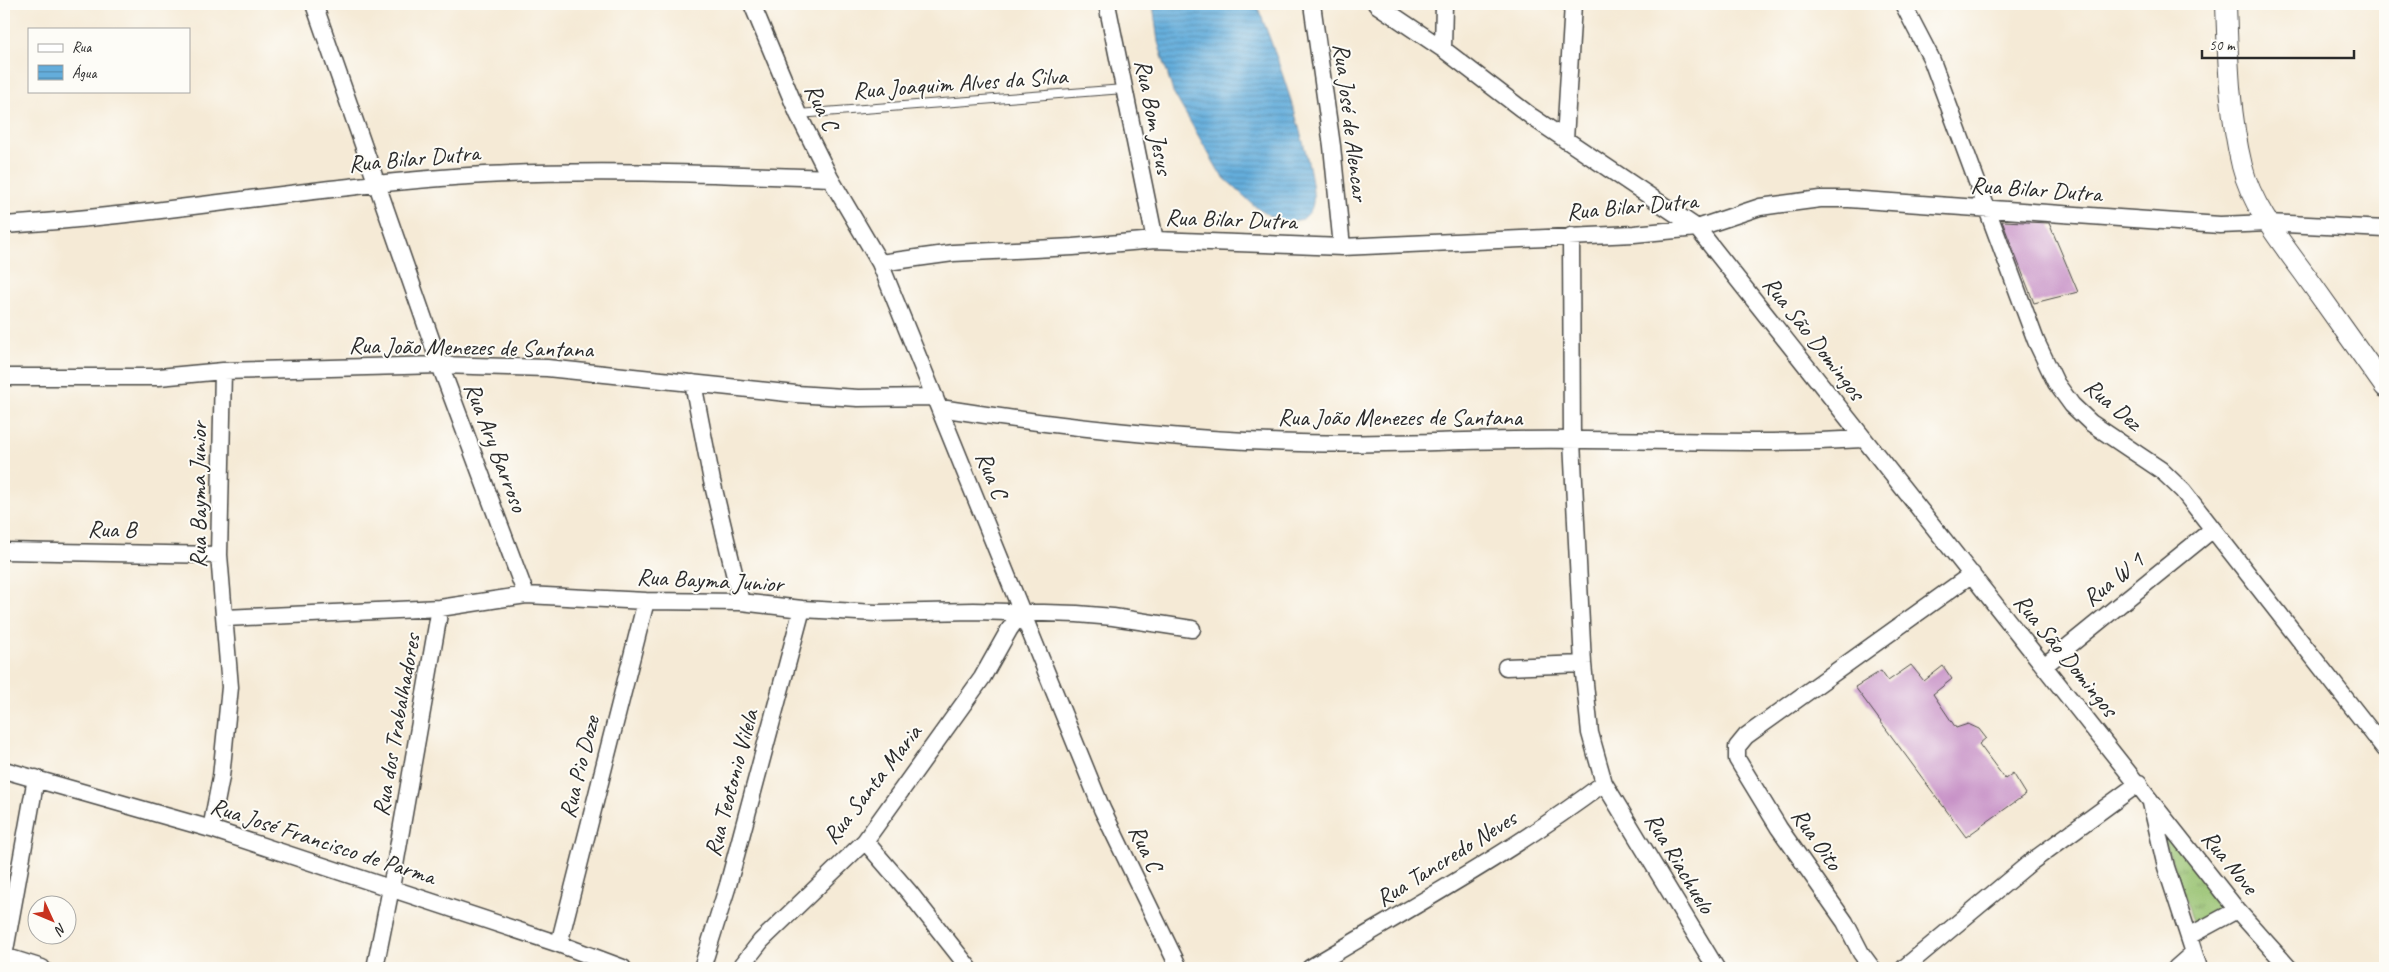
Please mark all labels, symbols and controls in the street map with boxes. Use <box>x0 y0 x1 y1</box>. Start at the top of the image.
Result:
legend <box>28 28 190 92</box>
scale bar <box>2202 28 2354 60</box>
text: 50 m <box>2209 36 2236 55</box>
text: Rua <box>72 38 92 57</box>
street label: Rua José de Alencar <box>1326 41 1376 205</box>
street label: Rua Bom Jesus <box>1128 57 1180 179</box>
street label: Rua Joaquim Alves da Silva <box>852 60 1070 105</box>
text: Água <box>72 64 97 83</box>
street label: Rua C <box>798 79 847 138</box>
street label: Rua Bilar Dutra <box>347 137 483 179</box>
street label: Rua Bilar Dutra <box>1969 169 2105 209</box>
street label: Rua Bilar Dutra <box>1565 185 1701 227</box>
street label: Rua Bilar Dutra <box>1165 202 1299 236</box>
street label: Rua São Domingos <box>1756 270 1873 408</box>
street label: Rua João Menezes de Santana <box>349 330 595 364</box>
street label: Rua Dez <box>2078 371 2150 438</box>
street label: Rua Ary Barroso <box>458 378 535 517</box>
street label: Rua João Menezes de Santana <box>1278 402 1524 432</box>
street label: Rua Bayma Junior <box>183 419 213 568</box>
street label: Rua C <box>969 447 1016 506</box>
street label: Rua B <box>87 514 138 544</box>
street label: Rua W 1 <box>2076 544 2151 613</box>
street label: Rua Bayma Junior <box>636 561 786 599</box>
street label: Rua São Domingos <box>2007 588 2126 725</box>
street label: Rua dos Trabalhadores <box>365 630 427 819</box>
street label: Rua Teotonio Vilela <box>697 705 765 860</box>
street label: Rua Pio Doze <box>552 711 607 821</box>
street label: Rua Santa Maria <box>816 717 929 850</box>
street label: Rua José Francisco de Parma <box>207 790 441 892</box>
street label: Rua Tancredo Neves <box>1370 802 1523 913</box>
street label: Rua Oito <box>1785 802 1850 877</box>
street label: Rua Riachuelo <box>1638 807 1722 920</box>
street label: Rua C <box>1122 820 1171 879</box>
street label: Rua Nove <box>2195 824 2266 902</box>
north arrow <box>28 894 78 944</box>
text: N <box>50 920 70 939</box>

